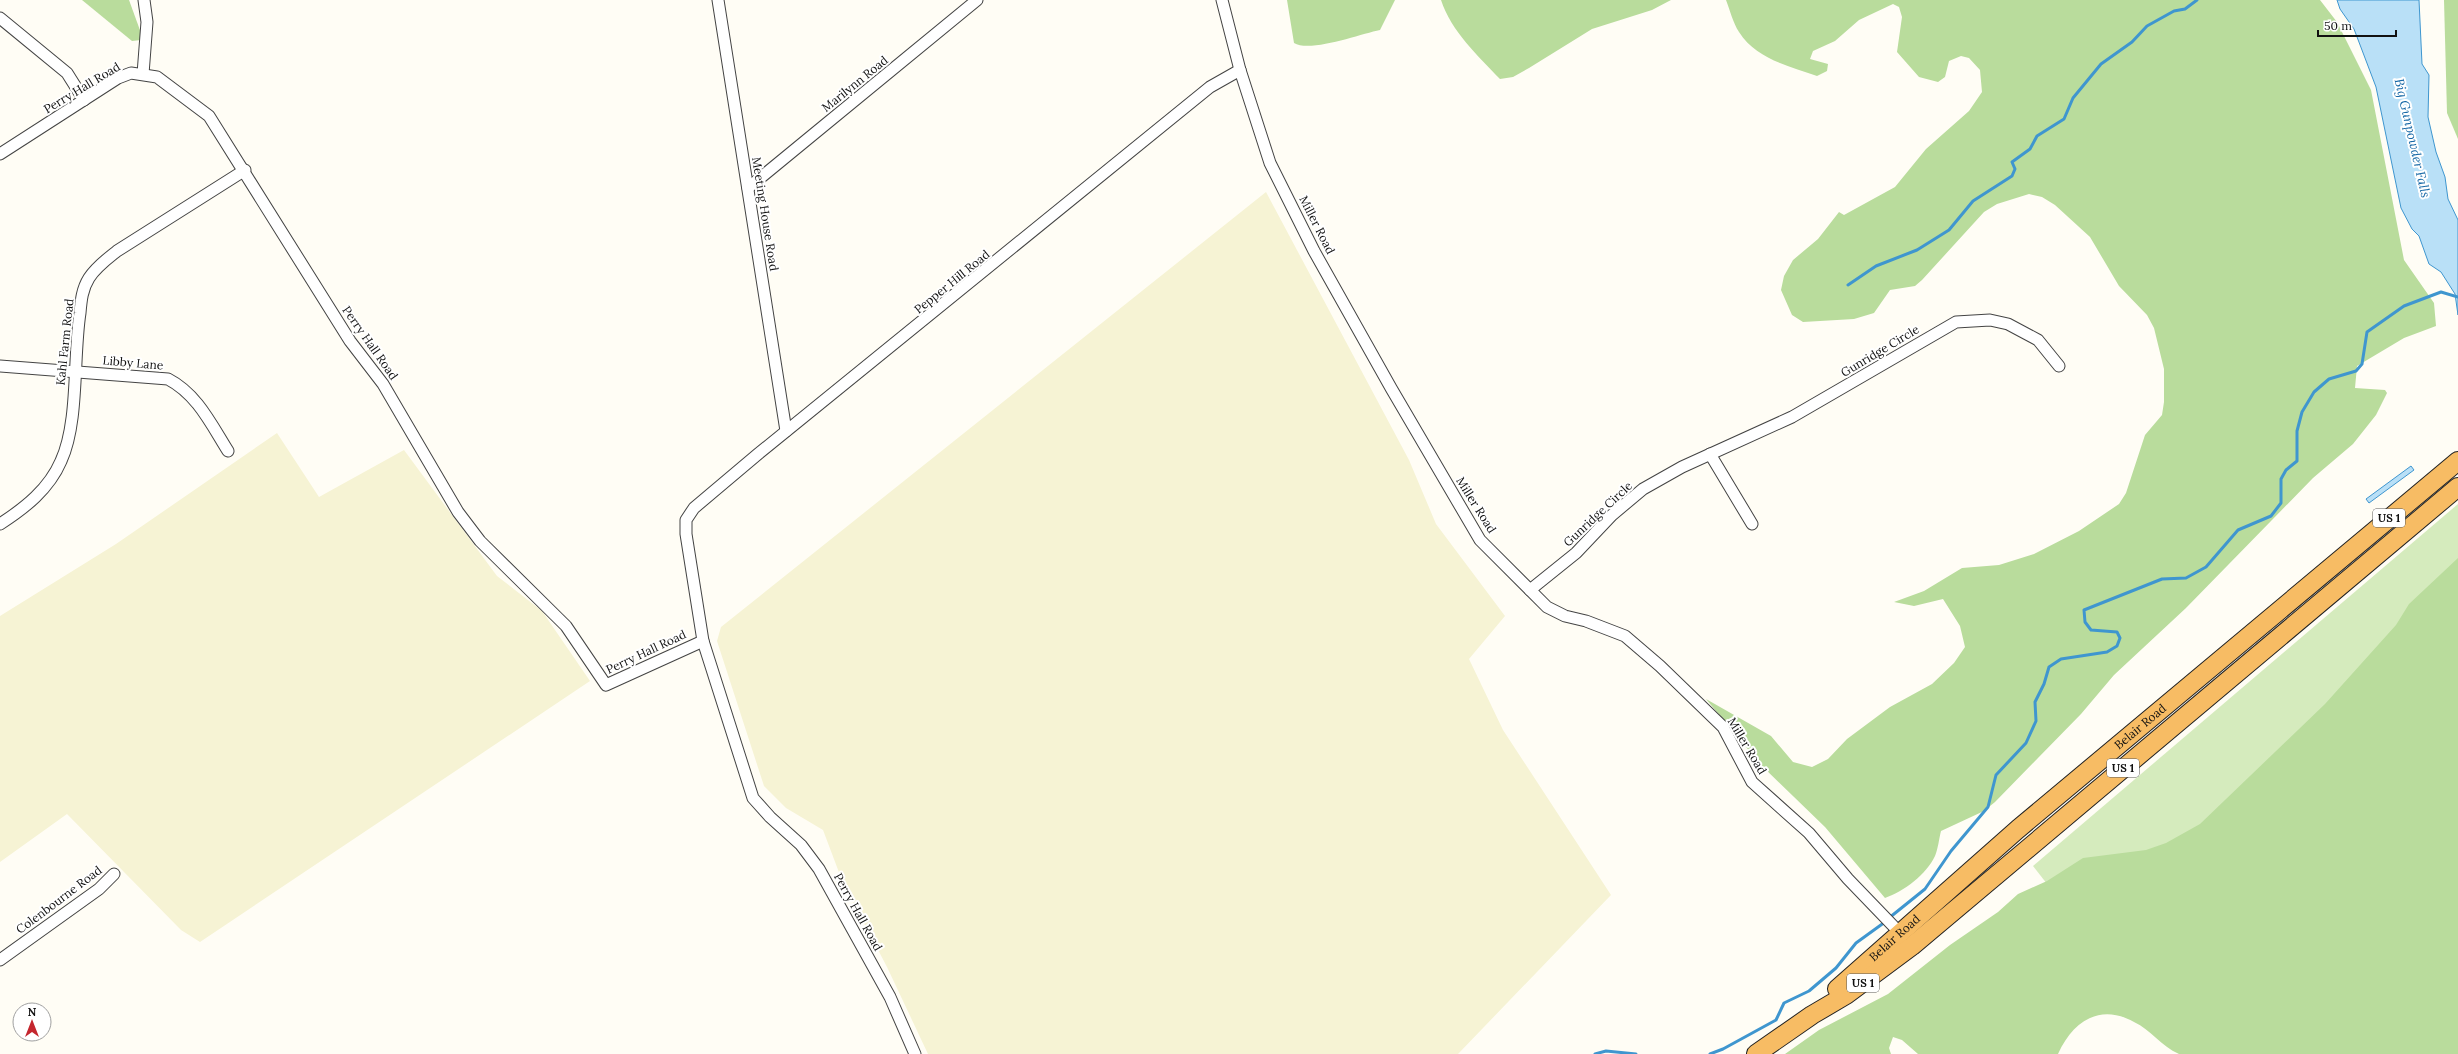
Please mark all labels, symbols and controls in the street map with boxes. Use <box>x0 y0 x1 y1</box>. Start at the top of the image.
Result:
scale bar <box>2318 12 2396 38</box>
text: 50 m <box>2324 18 2352 33</box>
street label: Marilynn Road <box>819 52 891 115</box>
street label: Perry Hall Road <box>41 59 123 116</box>
water label: Big Gunpowder Falls <box>2391 77 2435 199</box>
street label: Meeting House Road <box>749 156 782 272</box>
street label: Miller Road <box>1296 193 1339 257</box>
street label: Pepper Hill Road <box>911 247 993 317</box>
street label: Kahl Farm Road <box>52 298 77 386</box>
street label: Perry Hall Road <box>339 303 401 383</box>
street label: Gunridge Circle <box>1838 321 1922 380</box>
street label: Libby Lane <box>102 352 164 373</box>
street label: Miller Road <box>1453 474 1500 536</box>
street label: Gunridge Circle <box>1560 478 1636 549</box>
road number: US 1 <box>2373 509 2405 527</box>
street label: Perry Hall Road <box>603 626 688 677</box>
street label: Belair Road <box>2111 700 2169 752</box>
street label: Miller Road <box>1725 715 1770 777</box>
road number: US 1 <box>2107 759 2139 777</box>
street label: Colenbourne Road <box>13 862 105 937</box>
street label: Perry Hall Road <box>831 870 886 953</box>
street label: Belair Road <box>1866 911 1923 964</box>
road number: US 1 <box>1847 974 1879 992</box>
north arrow <box>12 1002 52 1042</box>
text: N <box>28 1005 37 1019</box>

